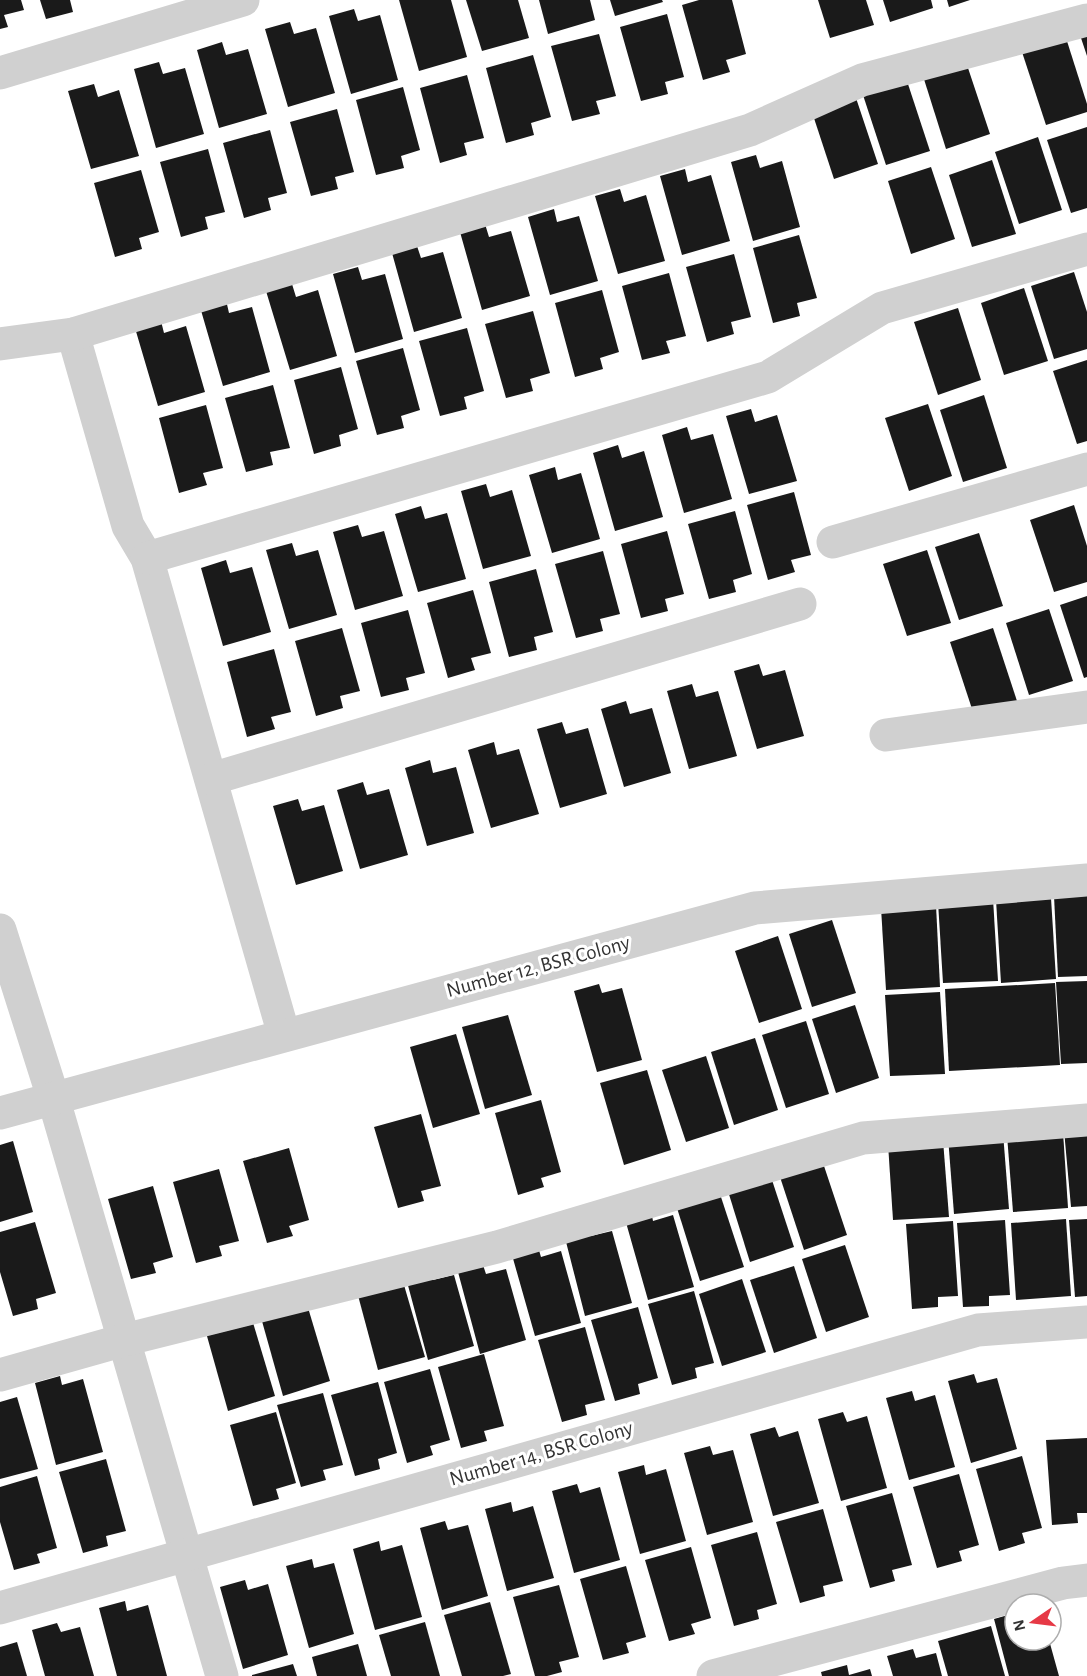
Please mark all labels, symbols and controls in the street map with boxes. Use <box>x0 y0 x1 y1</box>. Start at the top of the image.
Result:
street label: Number 12, BSR Colony <box>444 932 632 1001</box>
street label: Number 14, BSR Colony <box>447 1417 635 1490</box>
north arrow <box>1003 1592 1063 1652</box>
text: N <box>1010 1618 1029 1633</box>

